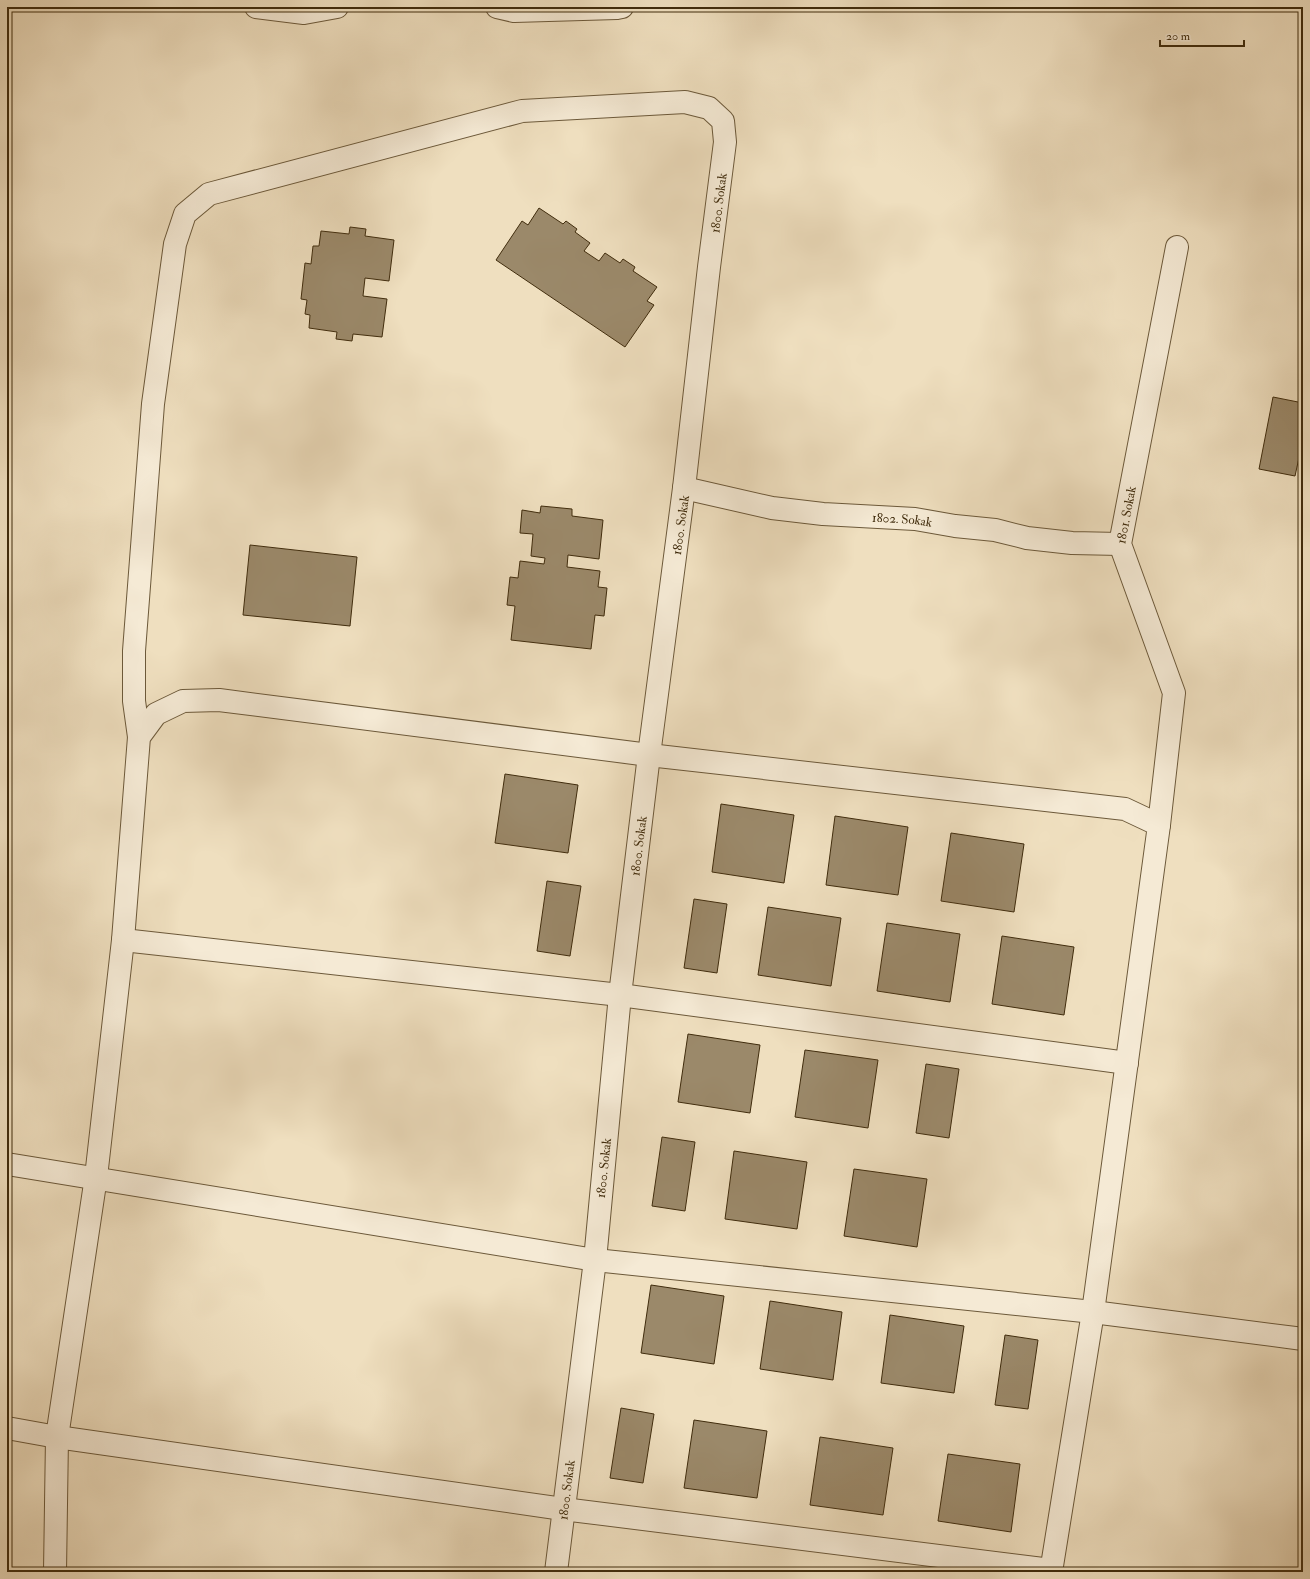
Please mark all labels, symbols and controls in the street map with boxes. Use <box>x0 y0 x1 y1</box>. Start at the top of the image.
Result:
scale bar <box>1160 22 1244 48</box>
text: 20 m <box>1166 29 1191 44</box>
street label: 1800. Sokak <box>707 171 731 234</box>
street label: 1801. Sokak <box>1113 484 1140 545</box>
street label: 1800. Sokak <box>669 493 693 556</box>
street label: 1802. Sokak <box>872 510 934 531</box>
street label: 1800. Sokak <box>627 814 651 877</box>
street label: 1800. Sokak <box>593 1136 615 1199</box>
street label: 1800. Sokak <box>555 1458 579 1521</box>

